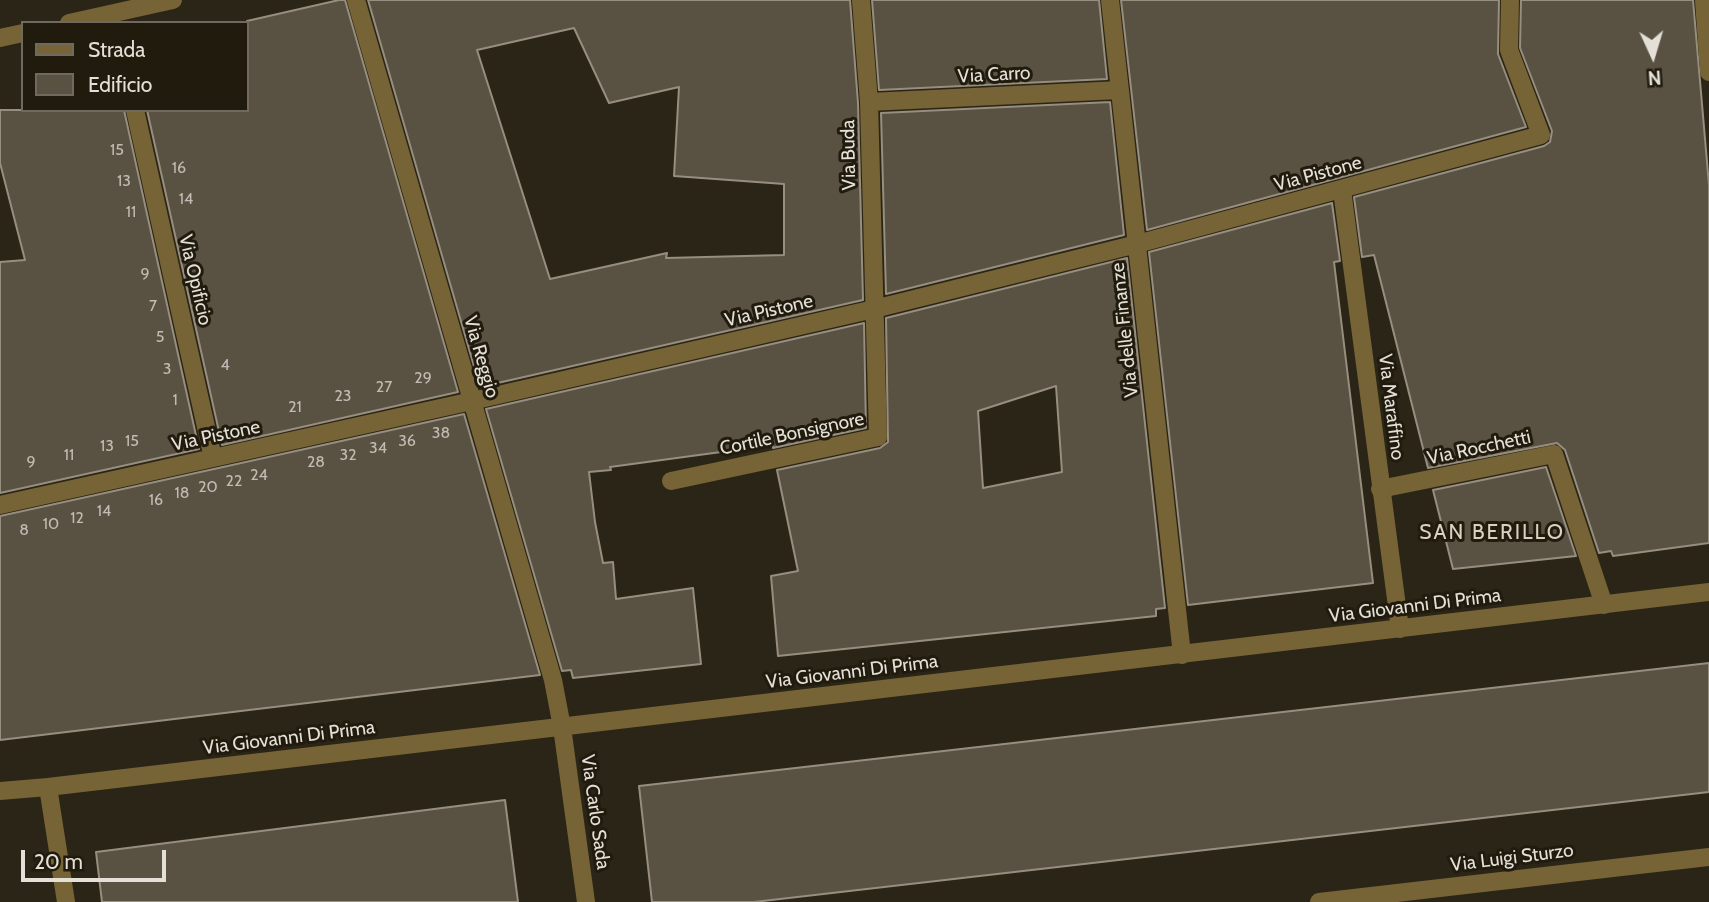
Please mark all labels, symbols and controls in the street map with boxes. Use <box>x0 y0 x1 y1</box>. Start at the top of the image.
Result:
legend <box>21 21 248 112</box>
north arrow <box>1618 21 1688 91</box>
text: Strada <box>88 37 145 62</box>
street label: Via Carro <box>957 62 1031 88</box>
text: N <box>1647 66 1662 89</box>
text: Edificio <box>88 72 152 97</box>
street label: Via Buda <box>837 119 861 191</box>
house number: 15 <box>110 140 124 160</box>
street label: Via Pistone <box>1272 151 1364 197</box>
house number: 16 <box>172 158 186 178</box>
house number: 13 <box>117 171 131 191</box>
house number: 14 <box>179 189 193 209</box>
house number: 11 <box>126 202 136 222</box>
street label: Via Opificio <box>174 232 216 328</box>
street label: Via delle Finanze <box>1107 261 1143 399</box>
house number: 9 <box>140 264 150 284</box>
street label: Via Pistone <box>723 290 815 332</box>
house number: 7 <box>149 296 157 316</box>
street label: Via Reggio <box>458 313 504 401</box>
house number: 5 <box>156 327 164 347</box>
street label: Via Maraffino <box>1373 353 1409 461</box>
house number: 4 <box>220 355 230 375</box>
house number: 3 <box>163 359 171 379</box>
house number: 29 <box>414 368 432 388</box>
house number: 27 <box>376 377 392 397</box>
house number: 23 <box>334 386 352 406</box>
house number: 1 <box>172 390 178 410</box>
house number: 21 <box>288 397 302 417</box>
street label: Cortile Bonsignore <box>718 408 866 460</box>
street label: Via Pistone <box>170 416 262 456</box>
house number: 38 <box>432 423 450 443</box>
street label: Via Rocchetti <box>1425 426 1533 470</box>
house number: 15 <box>125 431 139 451</box>
house number: 36 <box>398 431 416 451</box>
house number: 13 <box>100 436 114 456</box>
house number: 34 <box>369 438 387 458</box>
house number: 11 <box>64 445 74 465</box>
house number: 32 <box>339 445 357 465</box>
house number: 9 <box>26 452 36 472</box>
house number: 28 <box>307 452 325 472</box>
house number: 24 <box>250 465 268 485</box>
house number: 22 <box>226 471 242 491</box>
house number: 20 <box>198 477 218 497</box>
house number: 18 <box>175 483 189 503</box>
house number: 16 <box>149 490 163 510</box>
house number: 14 <box>97 501 111 521</box>
house number: 12 <box>70 508 84 528</box>
house number: 10 <box>43 514 59 534</box>
house number: 8 <box>19 520 29 540</box>
district label: SAN BERILLO <box>1421 520 1563 546</box>
street label: Via Giovanni Di Prima <box>1328 584 1502 628</box>
street label: Via Giovanni Di Prima <box>765 650 939 694</box>
street label: Via Giovanni Di Prima <box>202 716 376 760</box>
street label: Via Carlo Sada <box>576 753 614 871</box>
scale bar <box>24 836 170 880</box>
street label: Via Luigi Sturzo <box>1449 839 1575 877</box>
text: 20 m <box>34 849 83 874</box>

